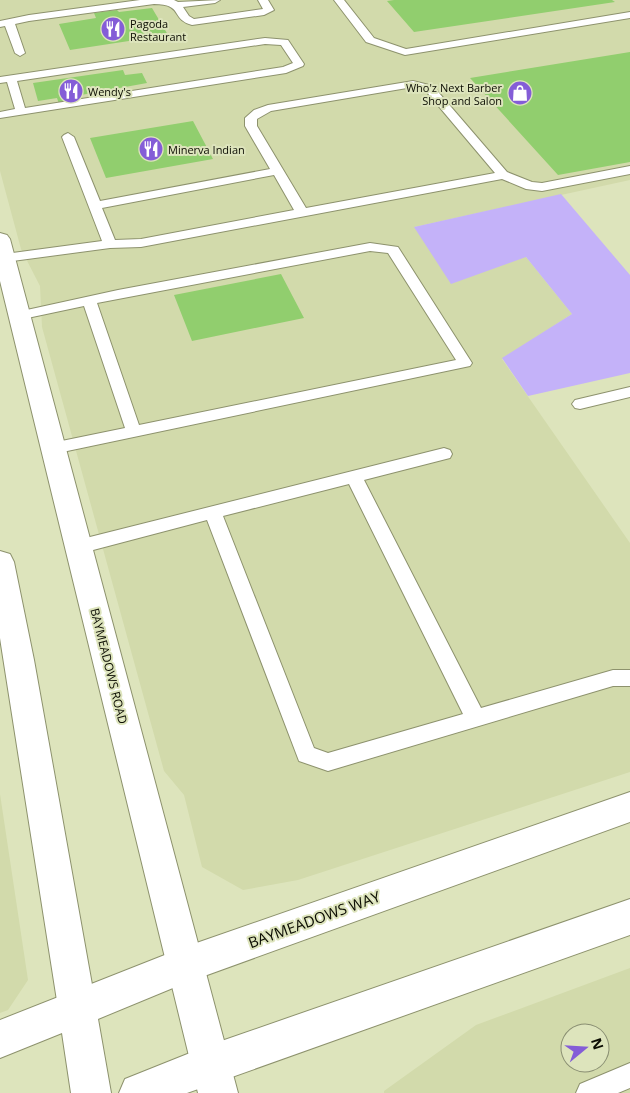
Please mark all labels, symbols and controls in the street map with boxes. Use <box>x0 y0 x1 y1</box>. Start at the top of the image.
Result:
restaurant icon: Pagoda Restaurant <box>100 16 126 42</box>
place label: Pagoda Restaurant <box>130 16 186 44</box>
restaurant icon: Wendy's <box>58 78 84 104</box>
place label: Who'z Next Barber Shop and Salon <box>406 80 502 108</box>
shop icon: Who'z Next Barber Shop and Salon <box>507 80 533 106</box>
place label: Wendy's <box>88 84 131 99</box>
restaurant icon: Minerva Indian <box>138 136 164 162</box>
place label: Minerva Indian <box>168 142 245 157</box>
street label: BAYMEADOWS ROAD <box>86 606 132 726</box>
street label: BAYMEADOWS WAY <box>245 886 383 952</box>
north arrow <box>560 1023 610 1073</box>
text: N <box>587 1035 609 1052</box>

